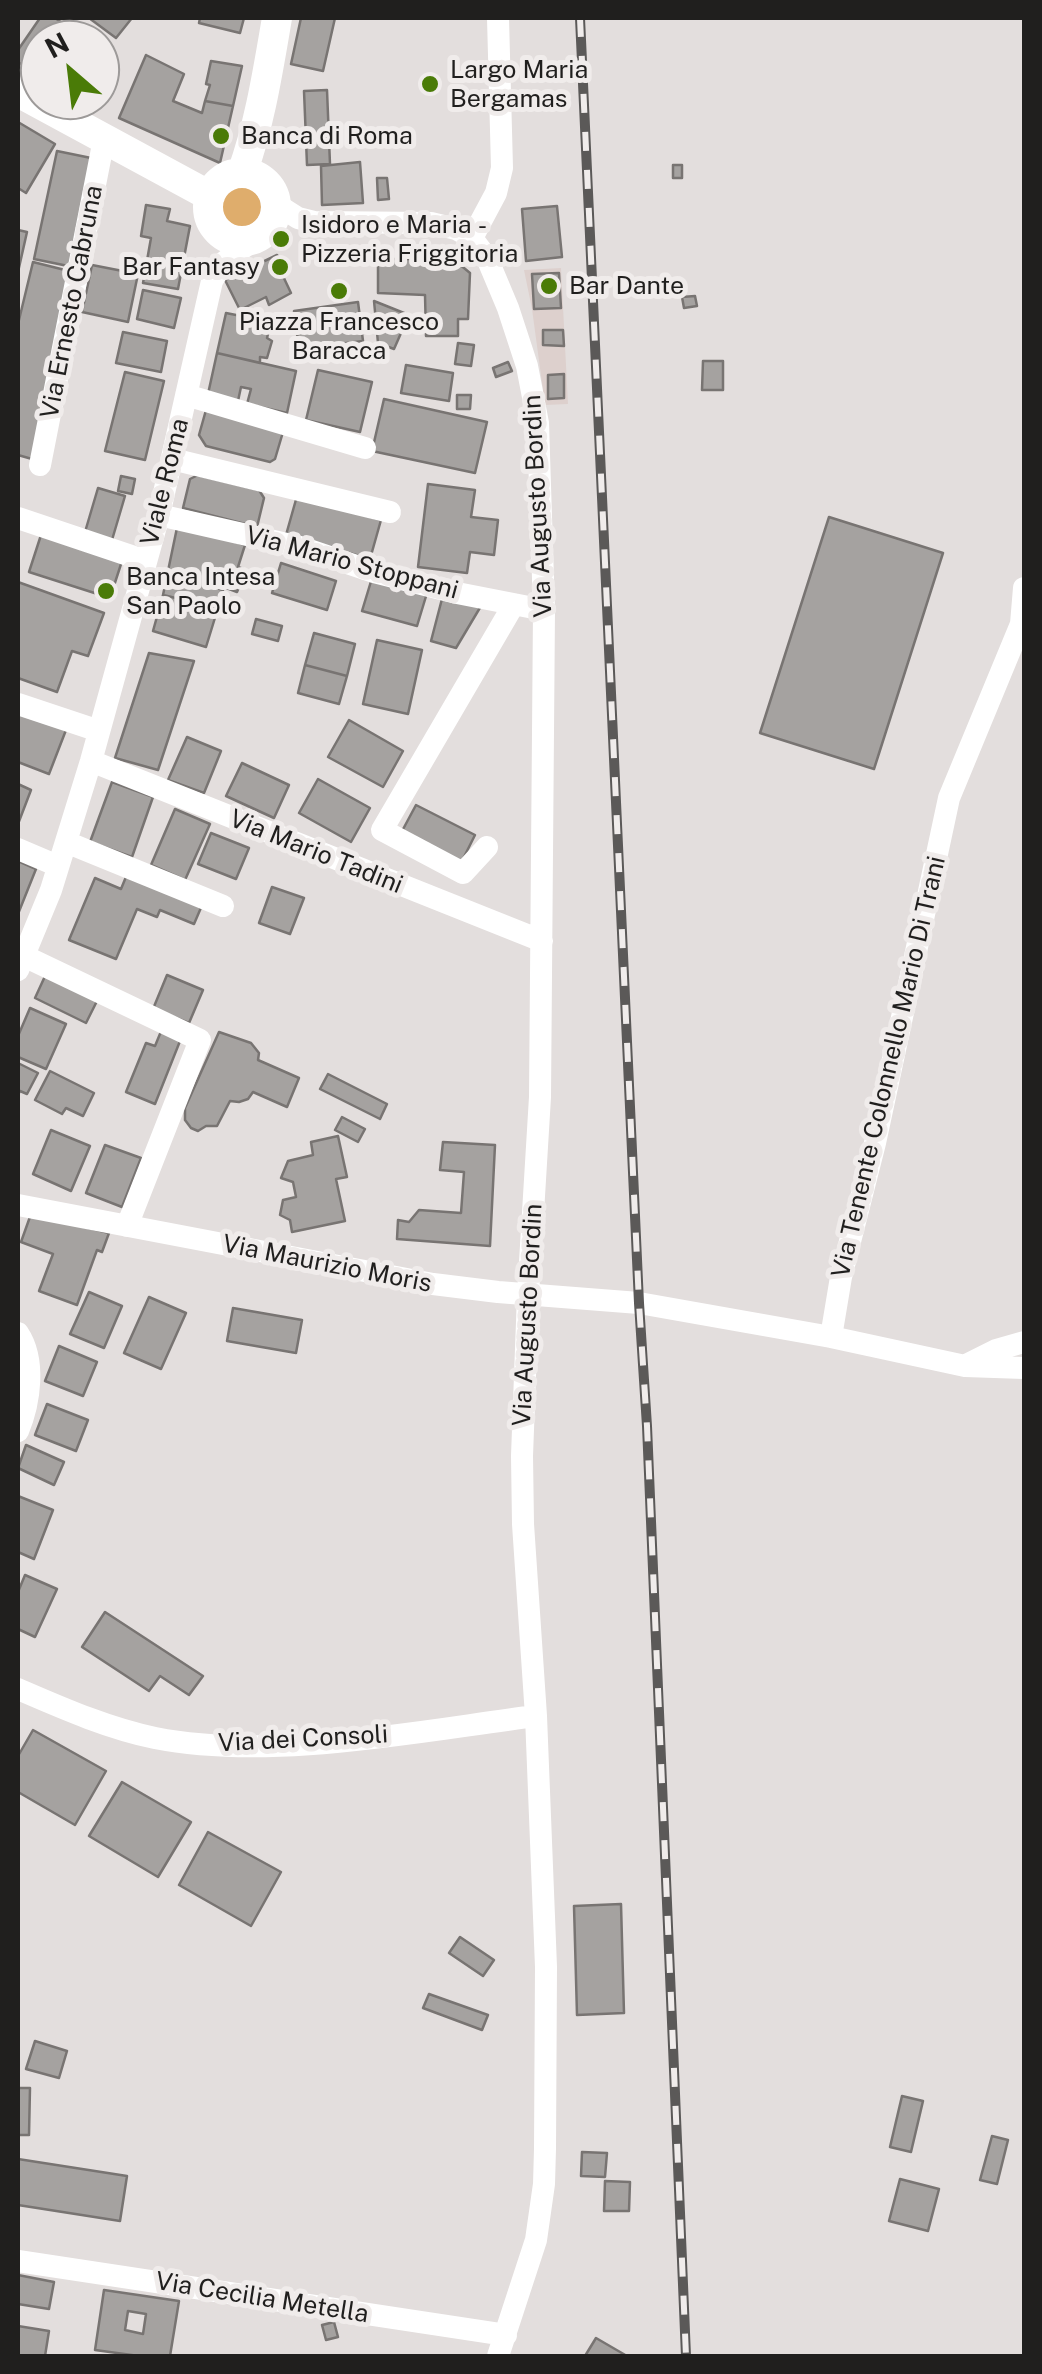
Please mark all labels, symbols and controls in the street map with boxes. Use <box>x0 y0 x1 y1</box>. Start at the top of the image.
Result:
north arrow <box>20 20 120 120</box>
text: N <box>39 25 74 65</box>
place label: Largo Maria Bergamas <box>450 55 588 114</box>
marker: Largo Maria Bergamas <box>419 73 441 95</box>
place label: Banca di Roma <box>241 121 413 151</box>
marker: Banca di Roma <box>210 125 232 147</box>
street label: Via Ernesto Cabruna <box>35 183 109 421</box>
place label: Isidoro e Maria - Pizzeria Friggitoria <box>301 210 518 269</box>
marker: Isidoro e Maria - Pizzeria Friggitoria <box>270 228 292 250</box>
place label: Bar Fantasy <box>122 252 260 282</box>
marker: Bar Fantasy <box>269 256 291 278</box>
place label: Bar Dante <box>569 271 684 301</box>
marker: Bar Dante <box>538 275 560 297</box>
marker: Piazza Francesco Baracca <box>328 280 350 302</box>
place label: Piazza Francesco Baracca <box>239 307 439 366</box>
street label: Via Augusto Bordin <box>517 394 559 618</box>
street label: Viale Roma <box>135 415 195 549</box>
street label: Via Mario Stoppani <box>242 520 462 606</box>
place label: Banca Intesa San Paolo <box>126 562 275 621</box>
marker: Banca Intesa San Paolo <box>95 580 117 602</box>
street label: Via Mario Tadini <box>225 804 407 900</box>
street label: Via Tenente Colonnello Mario Di Trani <box>826 853 952 1281</box>
street label: Via Augusto Bordin <box>507 1203 549 1427</box>
street label: Via Maurizio Moris <box>220 1229 434 1299</box>
street label: Via dei Consoli <box>217 1720 389 1758</box>
street label: Via Cecilia Metella <box>153 2266 371 2330</box>

